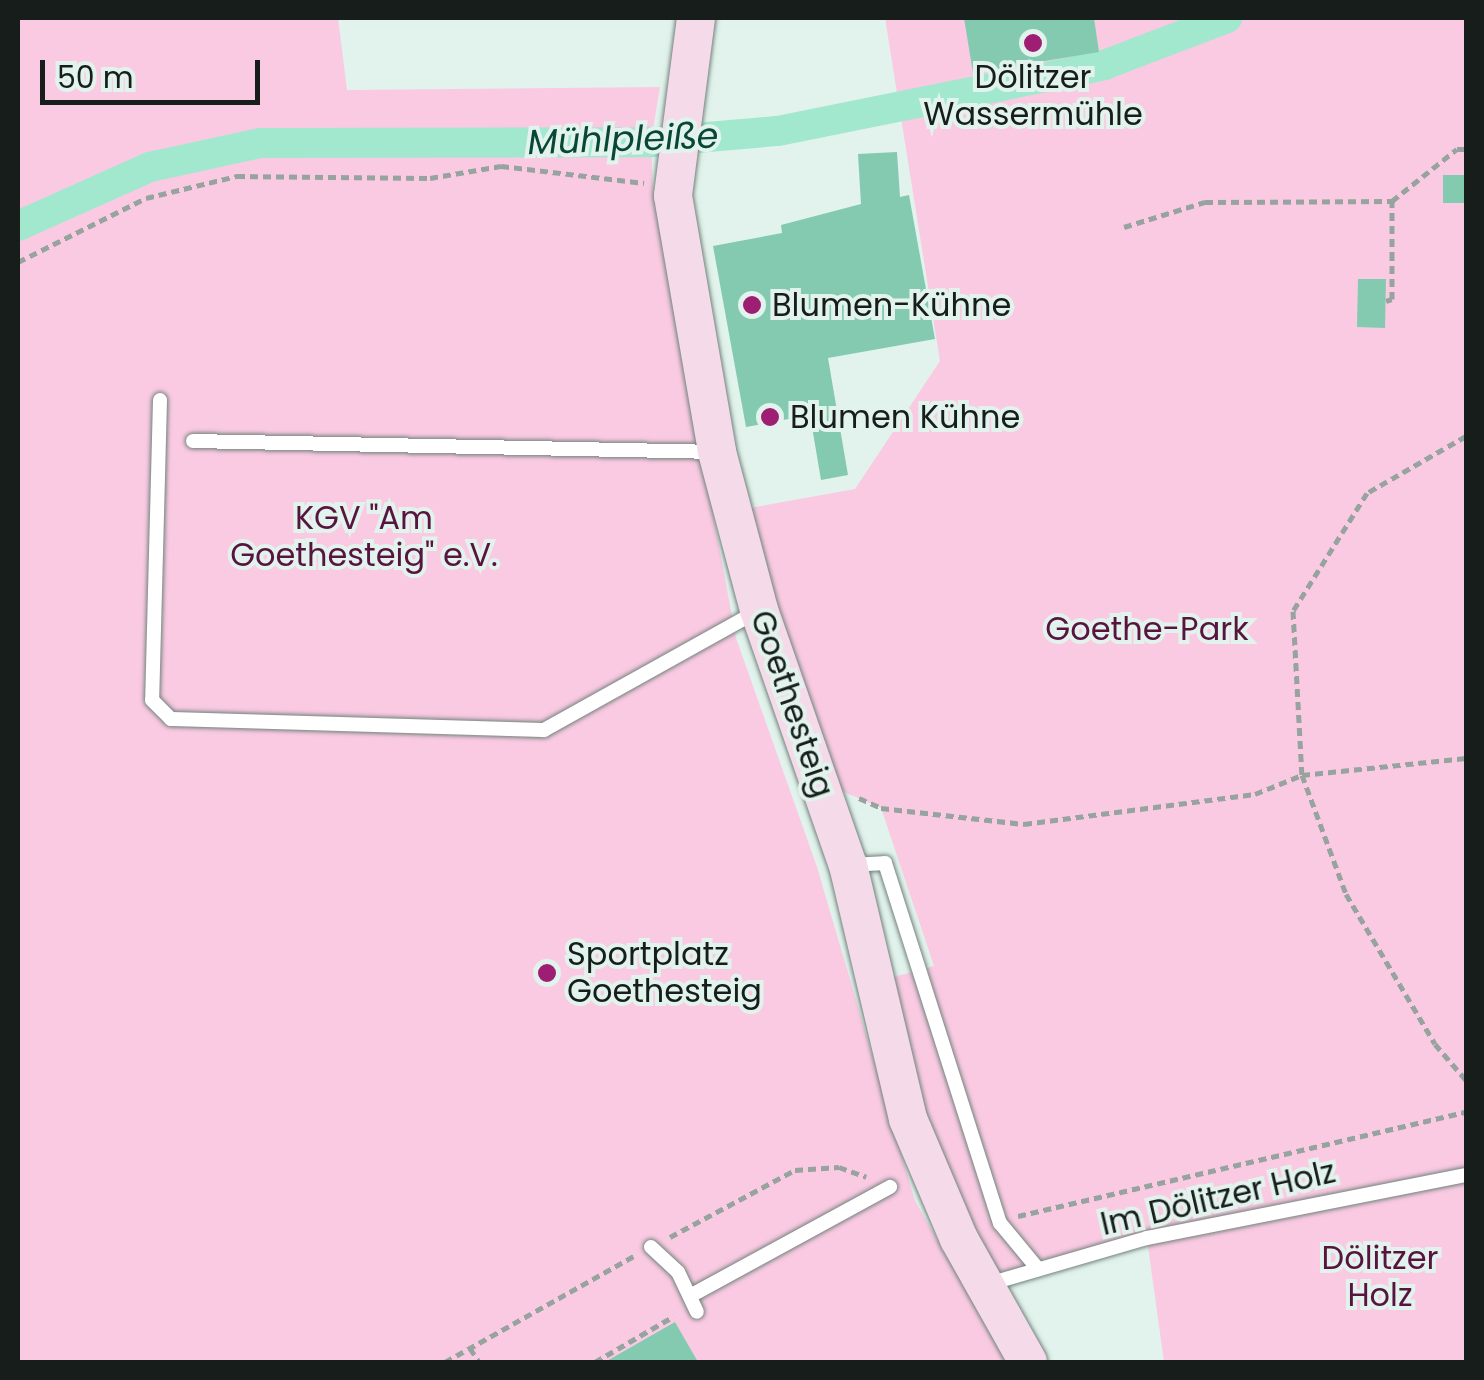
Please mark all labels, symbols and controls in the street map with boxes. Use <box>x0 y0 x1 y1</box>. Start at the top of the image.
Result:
marker: Dölitzer Wassermühle <box>1022 32 1044 54</box>
scale bar <box>45 40 265 102</box>
text: 50 m <box>57 56 134 99</box>
place label: Dölitzer Wassermühle <box>923 59 1143 134</box>
water label: Mühlpleiße <box>527 115 719 163</box>
place label: Blumen-Kühne <box>772 286 1011 324</box>
marker: Blumen-Kühne <box>741 294 763 316</box>
place label: Blumen Kühne <box>790 398 1020 436</box>
marker: Blumen Kühne <box>759 406 781 428</box>
park label: KGV "Am Goethesteig" e.V. <box>230 500 498 575</box>
street label: Goethesteig <box>742 606 842 802</box>
park label: Goethe-Park <box>1045 610 1249 648</box>
place label: Sportplatz Goethesteig <box>567 936 762 1011</box>
marker: Sportplatz Goethesteig <box>536 962 558 984</box>
street label: Im Dölitzer Holz <box>1097 1152 1339 1244</box>
park label: Dölitzer Holz <box>1322 1240 1438 1315</box>

